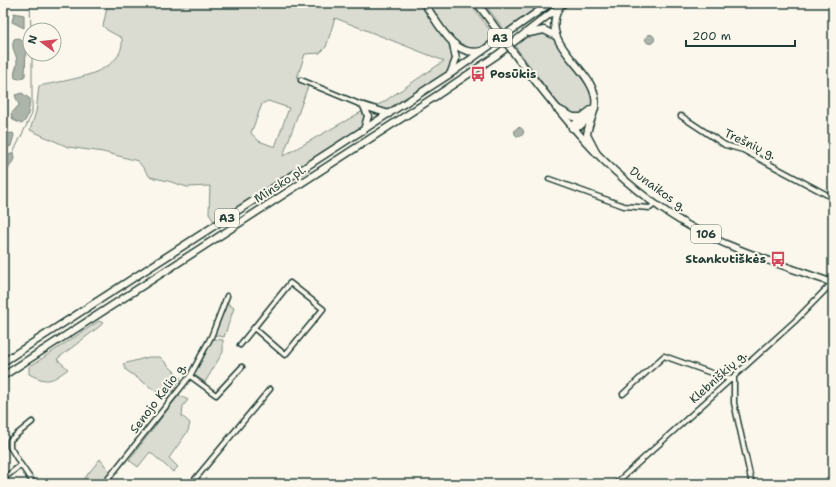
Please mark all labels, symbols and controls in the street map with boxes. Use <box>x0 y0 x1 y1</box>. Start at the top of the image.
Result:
north arrow <box>22 22 62 62</box>
scale bar <box>686 22 795 48</box>
text: 200 m <box>692 28 731 44</box>
road number: A3 <box>488 29 512 47</box>
text: N <box>24 33 41 46</box>
bus stop icon: Posūkis <box>469 65 487 83</box>
place label: Posūkis <box>490 66 536 82</box>
street label: Trešnių g. <box>721 125 779 163</box>
street label: Minsko pl. <box>251 161 309 207</box>
street label: Dunaikos g. <box>626 163 690 215</box>
road number: A3 <box>215 209 239 227</box>
road number: 106 <box>691 225 721 243</box>
bus stop icon: Stankutiškės <box>769 250 787 268</box>
place label: Stankutiškės <box>685 251 766 267</box>
street label: Klebniškių g. <box>686 347 750 407</box>
street label: Senojo Kelio g. <box>126 359 190 437</box>

